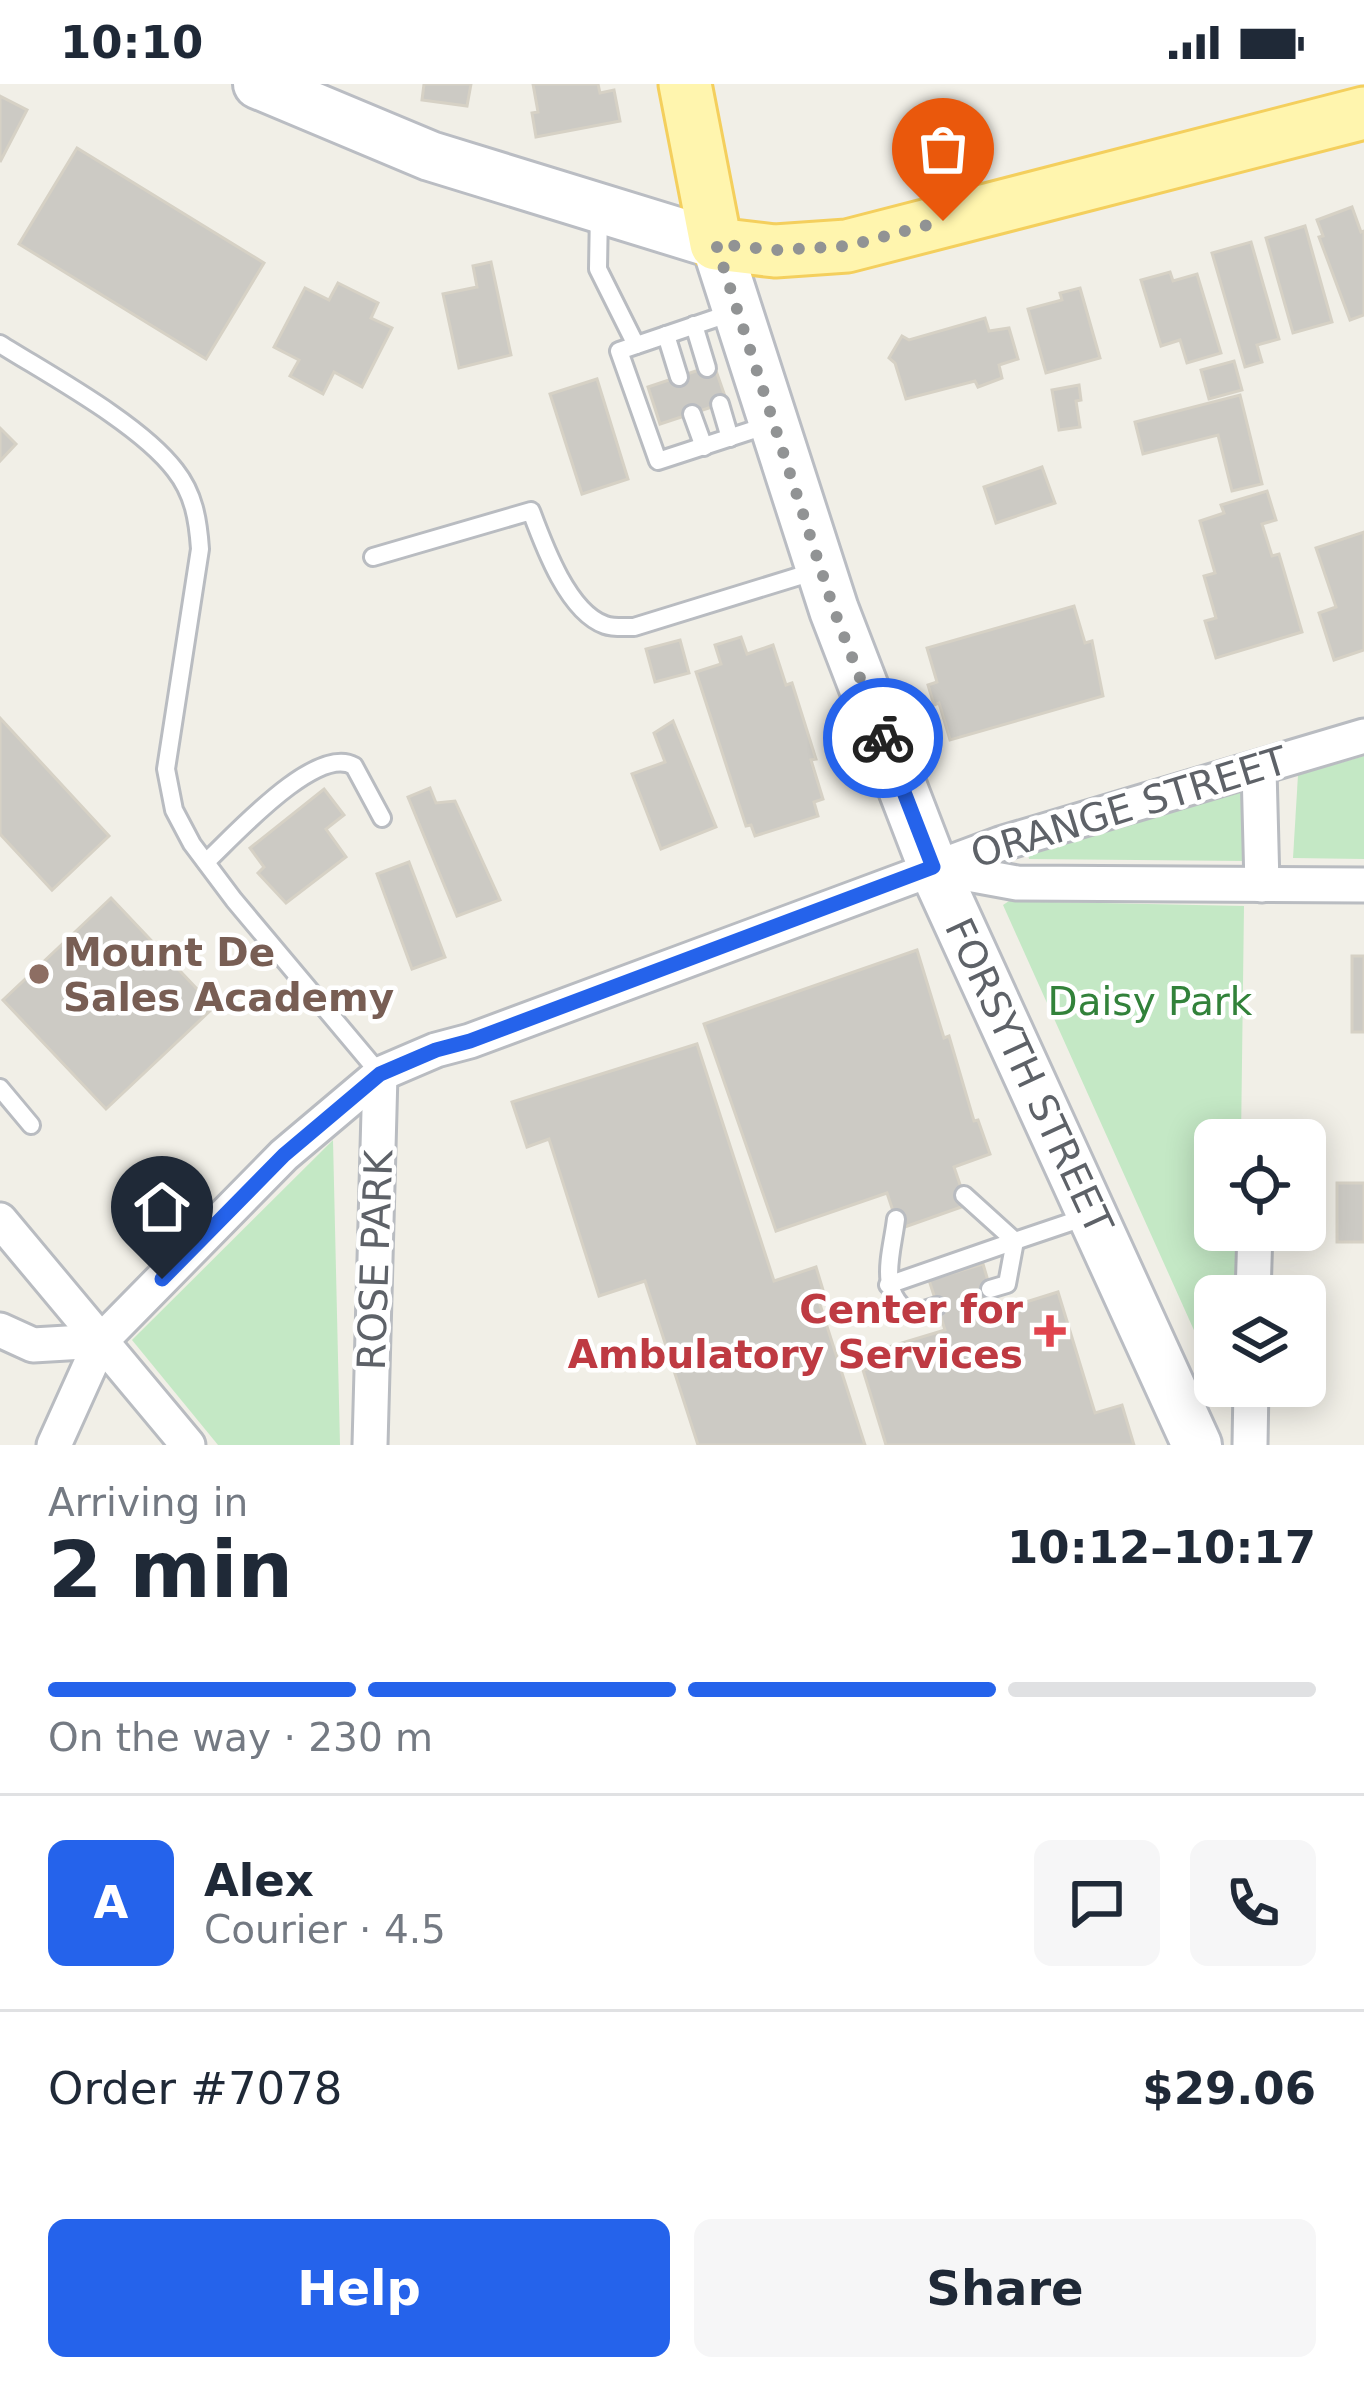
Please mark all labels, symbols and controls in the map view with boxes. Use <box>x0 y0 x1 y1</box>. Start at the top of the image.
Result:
text: 10:10 <box>60 16 203 69</box>
pin <box>892 98 994 221</box>
icon: bag <box>910 116 976 182</box>
courier <box>823 678 943 798</box>
icon: bike <box>850 705 916 771</box>
street label: ORANGE STREET <box>966 737 1293 876</box>
street label: FORSYTH STREET <box>936 911 1122 1241</box>
place label: Mount De Sales Academy <box>63 930 394 1020</box>
marker: Mount De Sales Academy <box>26 961 52 987</box>
park label: Daisy Park <box>1048 979 1253 1024</box>
map controls <box>1194 1119 1326 1407</box>
button: locate <box>1194 1119 1326 1251</box>
street label: ROSE PARK <box>349 1148 401 1371</box>
pin <box>111 1156 213 1279</box>
icon: home <box>129 1174 195 1240</box>
button: layers <box>1194 1275 1326 1407</box>
place label: Center for Ambulatory Services <box>568 1287 1024 1377</box>
marker: Center for Ambulatory Services <box>1034 1315 1066 1347</box>
text: Arriving in <box>48 1480 248 1525</box>
text: 10:12–10:17 <box>1007 1521 1316 1574</box>
text: 2 min <box>48 1525 293 1615</box>
text: On the way · 230 m <box>48 1715 433 1760</box>
button: chat <box>1034 1840 1160 1966</box>
button: phone <box>1190 1840 1316 1966</box>
text: Alex <box>204 1854 314 1907</box>
text: A <box>94 1876 128 1929</box>
text: Courier · 4.5 <box>204 1907 446 1952</box>
text: Order #7078 <box>48 2062 342 2115</box>
text: $29.06 <box>1142 2062 1316 2115</box>
button: Help <box>48 2219 670 2357</box>
button: Share <box>694 2219 1316 2357</box>

